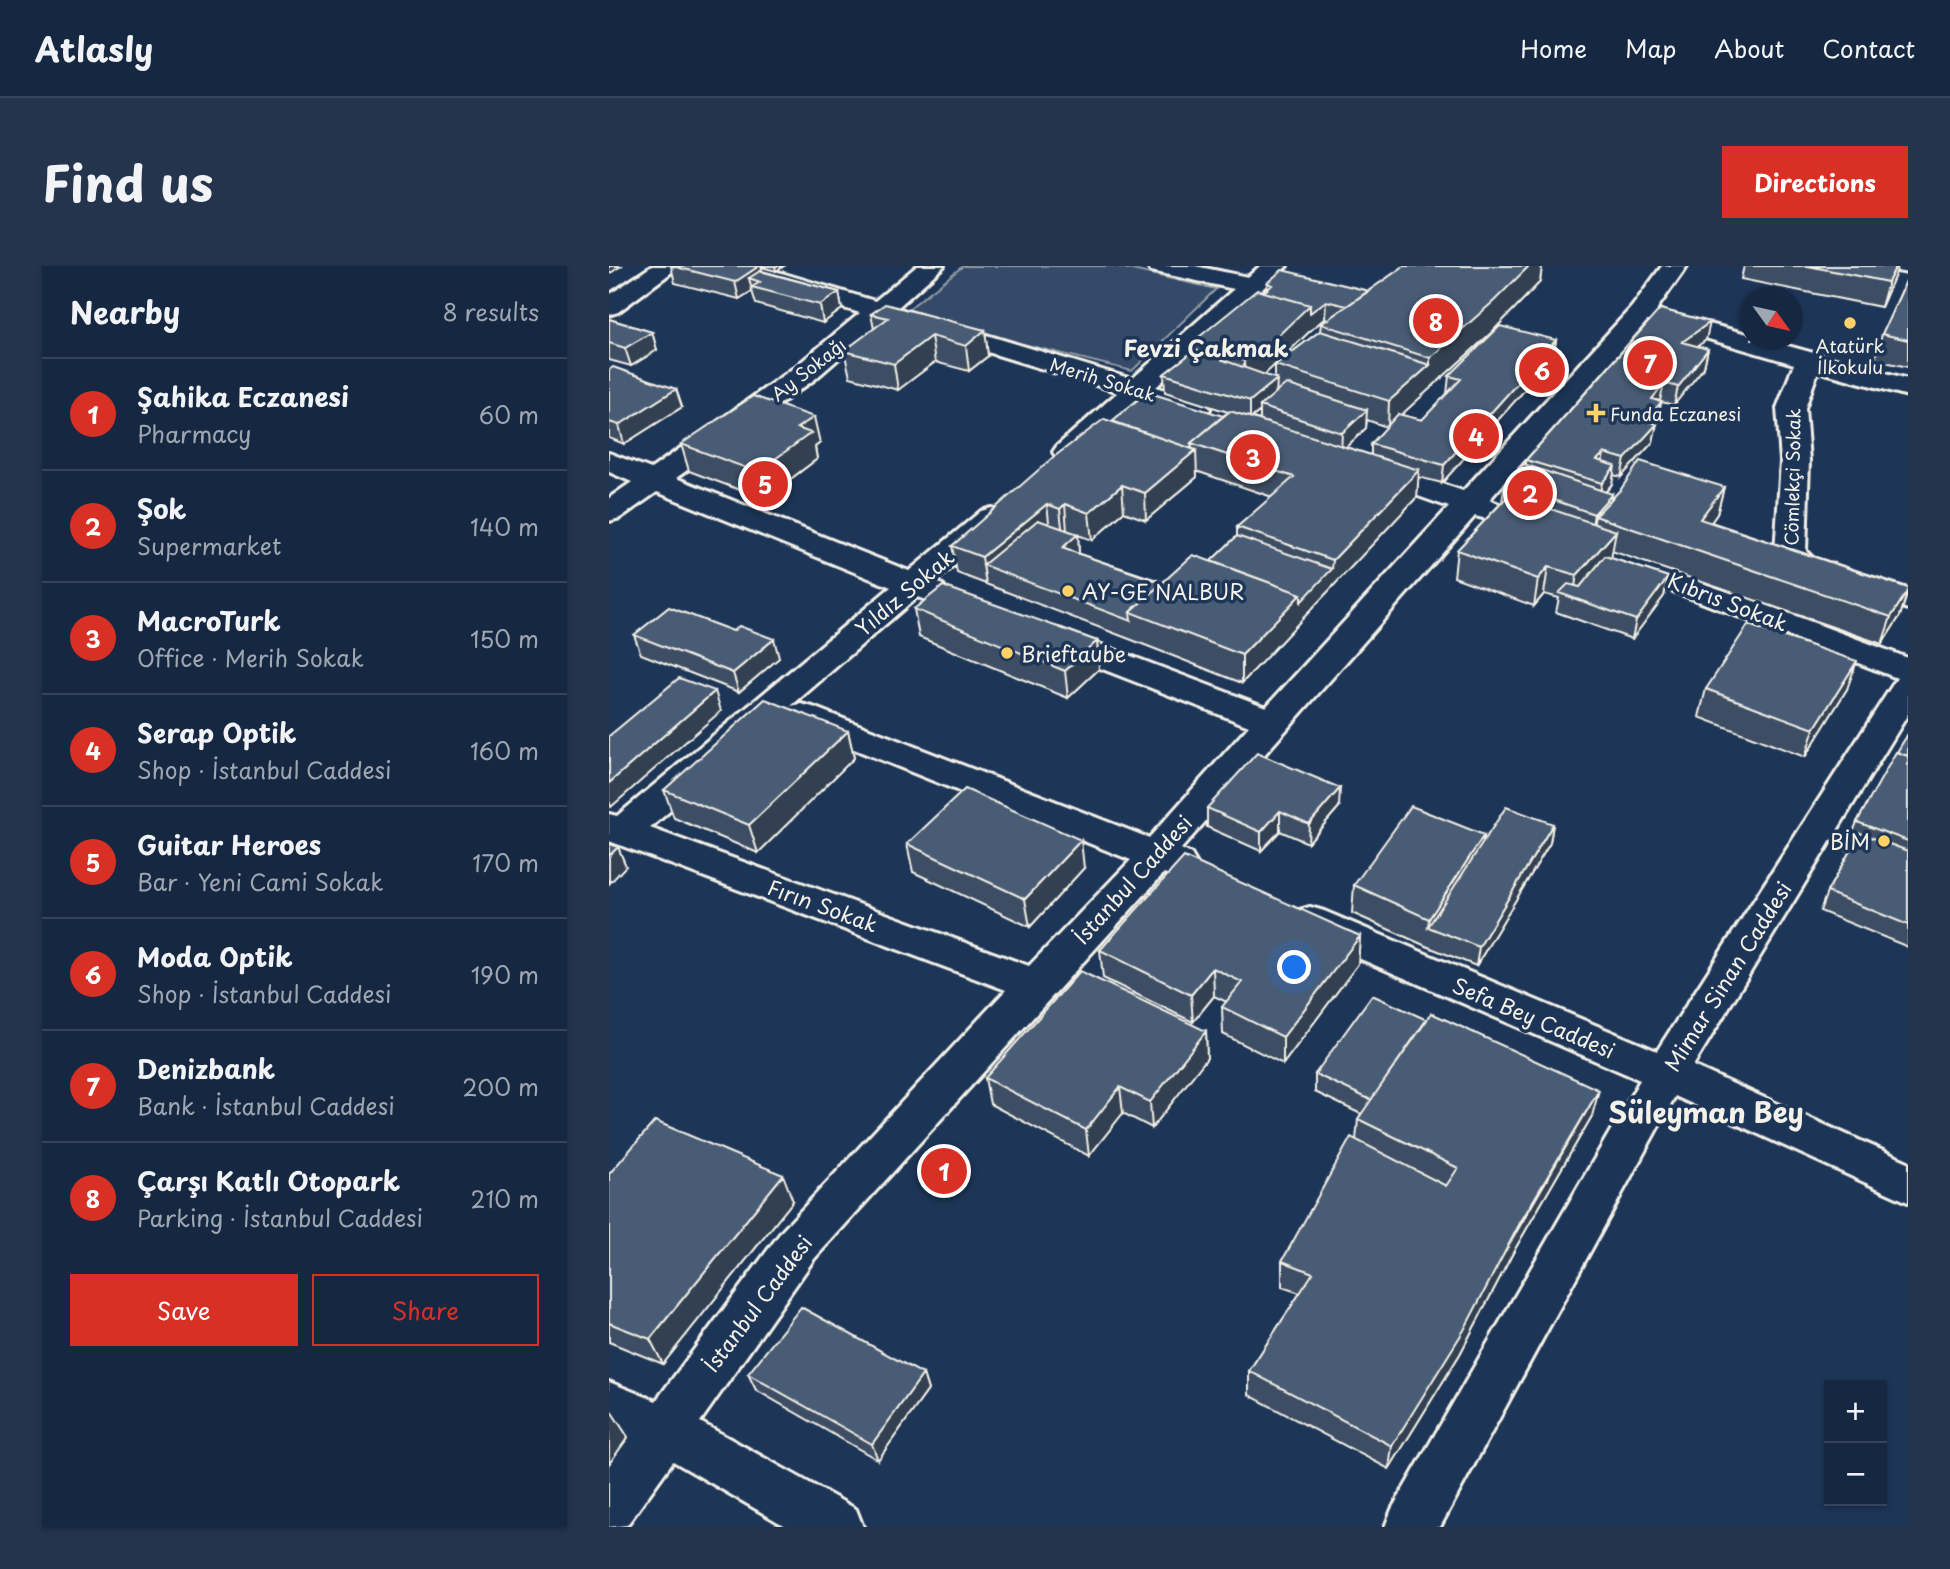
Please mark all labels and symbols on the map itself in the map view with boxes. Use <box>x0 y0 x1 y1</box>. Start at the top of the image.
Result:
north arrow <box>1740 287 1803 350</box>
pin: 8 <box>1413 295 1459 347</box>
marker: Atatürk İlkokulu <box>1842 315 1858 331</box>
district label: Fevzi Çakmak <box>1123 330 1289 365</box>
street label: Ay Sokağı <box>765 331 851 407</box>
place label: Atatürk İlkokulu <box>1815 332 1885 380</box>
pin: 7 <box>1627 337 1673 389</box>
pin: 6 <box>1519 344 1565 396</box>
street label: Merih Sokak <box>1047 350 1159 408</box>
place label: Funda Eczanesi <box>1610 400 1741 427</box>
marker: Funda Eczanesi <box>1588 405 1604 421</box>
street label: Cömlekçi Sokak <box>1777 408 1807 546</box>
pin: 4 <box>1453 410 1499 462</box>
pin: 3 <box>1230 431 1276 483</box>
pin: 5 <box>742 458 788 510</box>
pin: 2 <box>1507 467 1553 519</box>
street label: Yıldız Sokak <box>847 541 961 643</box>
street label: Kıbrıs Sokak <box>1663 563 1793 639</box>
place label: AY-GE NALBUR <box>1082 575 1245 607</box>
marker: AY-GE NALBUR <box>1060 583 1076 599</box>
place label: Brieftaube <box>1021 637 1126 669</box>
marker: Brieftaube <box>999 645 1015 661</box>
street label: İstanbul Caddesi <box>1065 807 1199 951</box>
place label: BİM <box>1830 825 1870 857</box>
marker: BİM <box>1876 833 1892 849</box>
street label: Fırın Sokak <box>763 870 883 940</box>
street label: Mimar Sinan Caddesi <box>1655 875 1799 1077</box>
your location <box>1277 950 1311 984</box>
street label: Sefa Bey Caddesi <box>1448 968 1620 1066</box>
district label: Süleyman Bey <box>1608 1090 1804 1133</box>
pin: 1 <box>921 1145 967 1197</box>
street label: İstanbul Caddesi <box>695 1228 819 1378</box>

